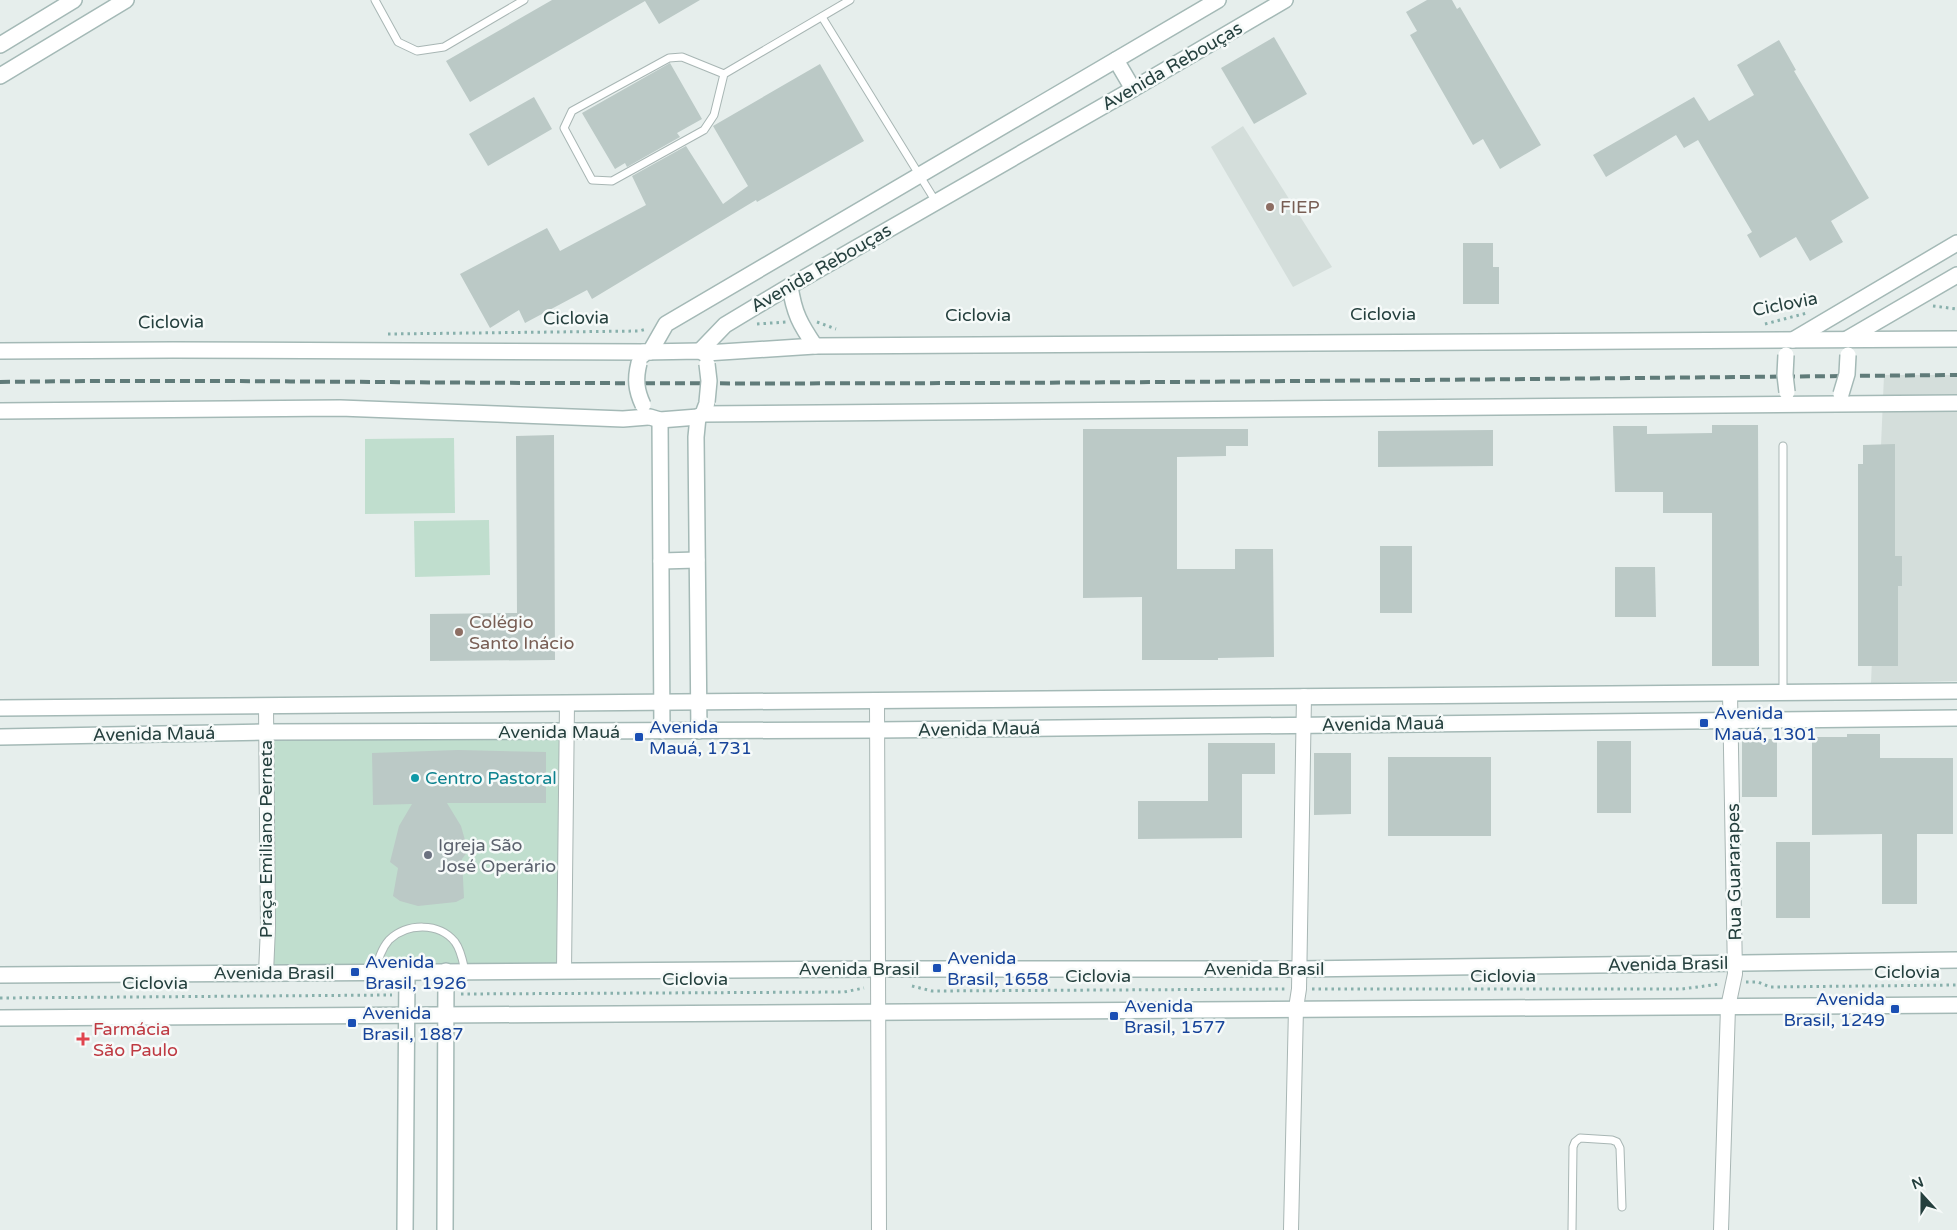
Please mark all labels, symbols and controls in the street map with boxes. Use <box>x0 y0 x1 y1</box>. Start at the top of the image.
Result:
street label: Avenida Rebouças <box>1098 17 1246 115</box>
place label: FIEP <box>1280 196 1320 218</box>
marker: FIEP <box>1264 201 1276 213</box>
street label: Avenida Rebouças <box>747 219 895 317</box>
street label: Ciclovia <box>1750 287 1820 321</box>
street label: Ciclovia <box>1350 303 1416 325</box>
street label: Ciclovia <box>945 304 1011 326</box>
street label: Ciclovia <box>543 306 609 330</box>
street label: Ciclovia <box>138 310 204 334</box>
place label: Colégio Santo Inácio <box>469 611 574 654</box>
marker: Colégio Santo Inácio <box>453 626 465 638</box>
place label: Avenida Mauá, 1301 <box>1714 702 1817 745</box>
street label: Avenida Mauá <box>1322 712 1444 736</box>
place label: Avenida Mauá, 1731 <box>649 716 752 759</box>
street label: Avenida Mauá <box>918 717 1040 741</box>
marker: Avenida Mauá, 1301 <box>1698 717 1710 729</box>
street label: Avenida Mauá <box>498 721 620 743</box>
street label: Avenida Mauá <box>93 722 215 746</box>
marker: Avenida Mauá, 1731 <box>633 731 645 743</box>
street label: Praça Emiliano Perneta <box>255 740 277 938</box>
place label: Centro Pastoral <box>425 767 557 789</box>
marker: Centro Pastoral <box>409 772 421 784</box>
street label: Rua Guararapes <box>1722 803 1746 941</box>
place label: Igreja São José Operário <box>438 834 556 877</box>
marker: Igreja São José Operário <box>422 849 434 861</box>
place label: Avenida Brasil, 1658 <box>947 947 1049 990</box>
place label: Avenida Brasil, 1926 <box>365 951 467 994</box>
street label: Avenida Brasil <box>1607 952 1729 976</box>
street label: Avenida Brasil <box>799 958 919 980</box>
street label: Avenida Brasil <box>1204 958 1324 980</box>
street label: Ciclovia <box>1874 961 1940 983</box>
street label: Avenida Brasil <box>214 962 334 984</box>
marker: Avenida Brasil, 1658 <box>931 962 943 974</box>
street label: Ciclovia <box>1065 965 1131 987</box>
street label: Ciclovia <box>1470 965 1536 987</box>
marker: Avenida Brasil, 1926 <box>349 966 361 978</box>
street label: Ciclovia <box>662 968 728 990</box>
street label: Ciclovia <box>122 972 188 994</box>
place label: Avenida Brasil, 1249 <box>1783 988 1885 1031</box>
place label: Avenida Brasil, 1577 <box>1124 995 1226 1038</box>
place label: Avenida Brasil, 1887 <box>362 1002 464 1045</box>
marker: Avenida Brasil, 1249 <box>1889 1003 1901 1015</box>
marker: Avenida Brasil, 1577 <box>1108 1010 1120 1022</box>
marker: Avenida Brasil, 1887 <box>346 1017 358 1029</box>
place label: Farmácia São Paulo <box>93 1018 178 1061</box>
marker: Farmácia São Paulo <box>77 1033 89 1045</box>
north arrow <box>1897 1170 1947 1220</box>
text: N <box>1909 1173 1926 1193</box>

